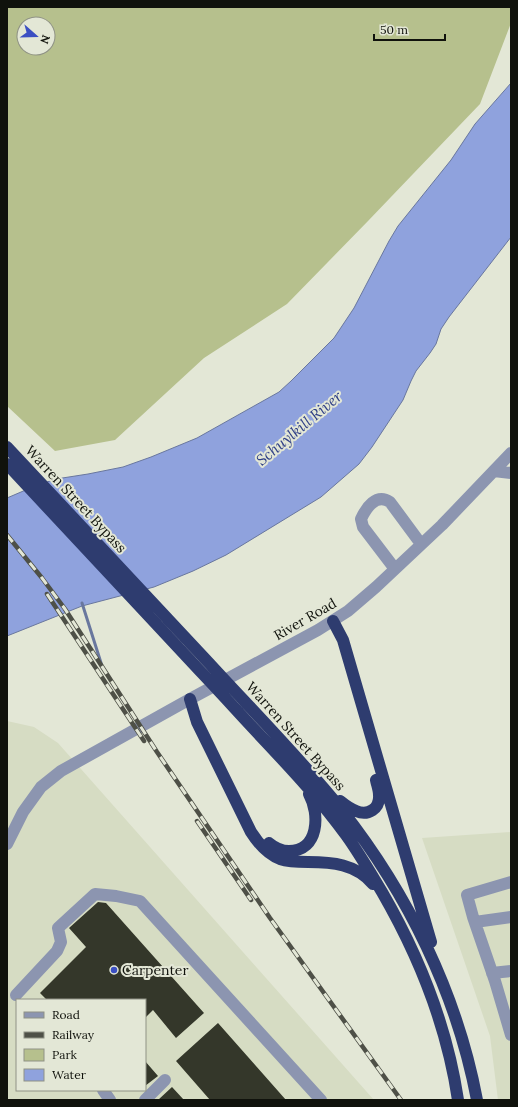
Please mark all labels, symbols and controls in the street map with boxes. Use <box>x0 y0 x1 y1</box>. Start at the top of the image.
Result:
north arrow <box>16 16 56 56</box>
scale bar <box>374 16 445 42</box>
text: 50 m <box>380 22 408 37</box>
text: N <box>37 33 53 46</box>
water label: Schuylkill River <box>252 386 346 469</box>
street label: Warren Street Bypass <box>22 442 130 556</box>
street label: River Road <box>270 594 340 644</box>
street label: Warren Street Bypass <box>242 678 350 794</box>
place label: Carpenter <box>122 961 188 979</box>
marker: Carpenter <box>109 965 119 975</box>
legend <box>16 999 146 1091</box>
text: Road <box>52 1007 80 1022</box>
text: Railway <box>52 1027 95 1042</box>
text: Park <box>52 1047 78 1062</box>
text: Water <box>52 1067 87 1082</box>

